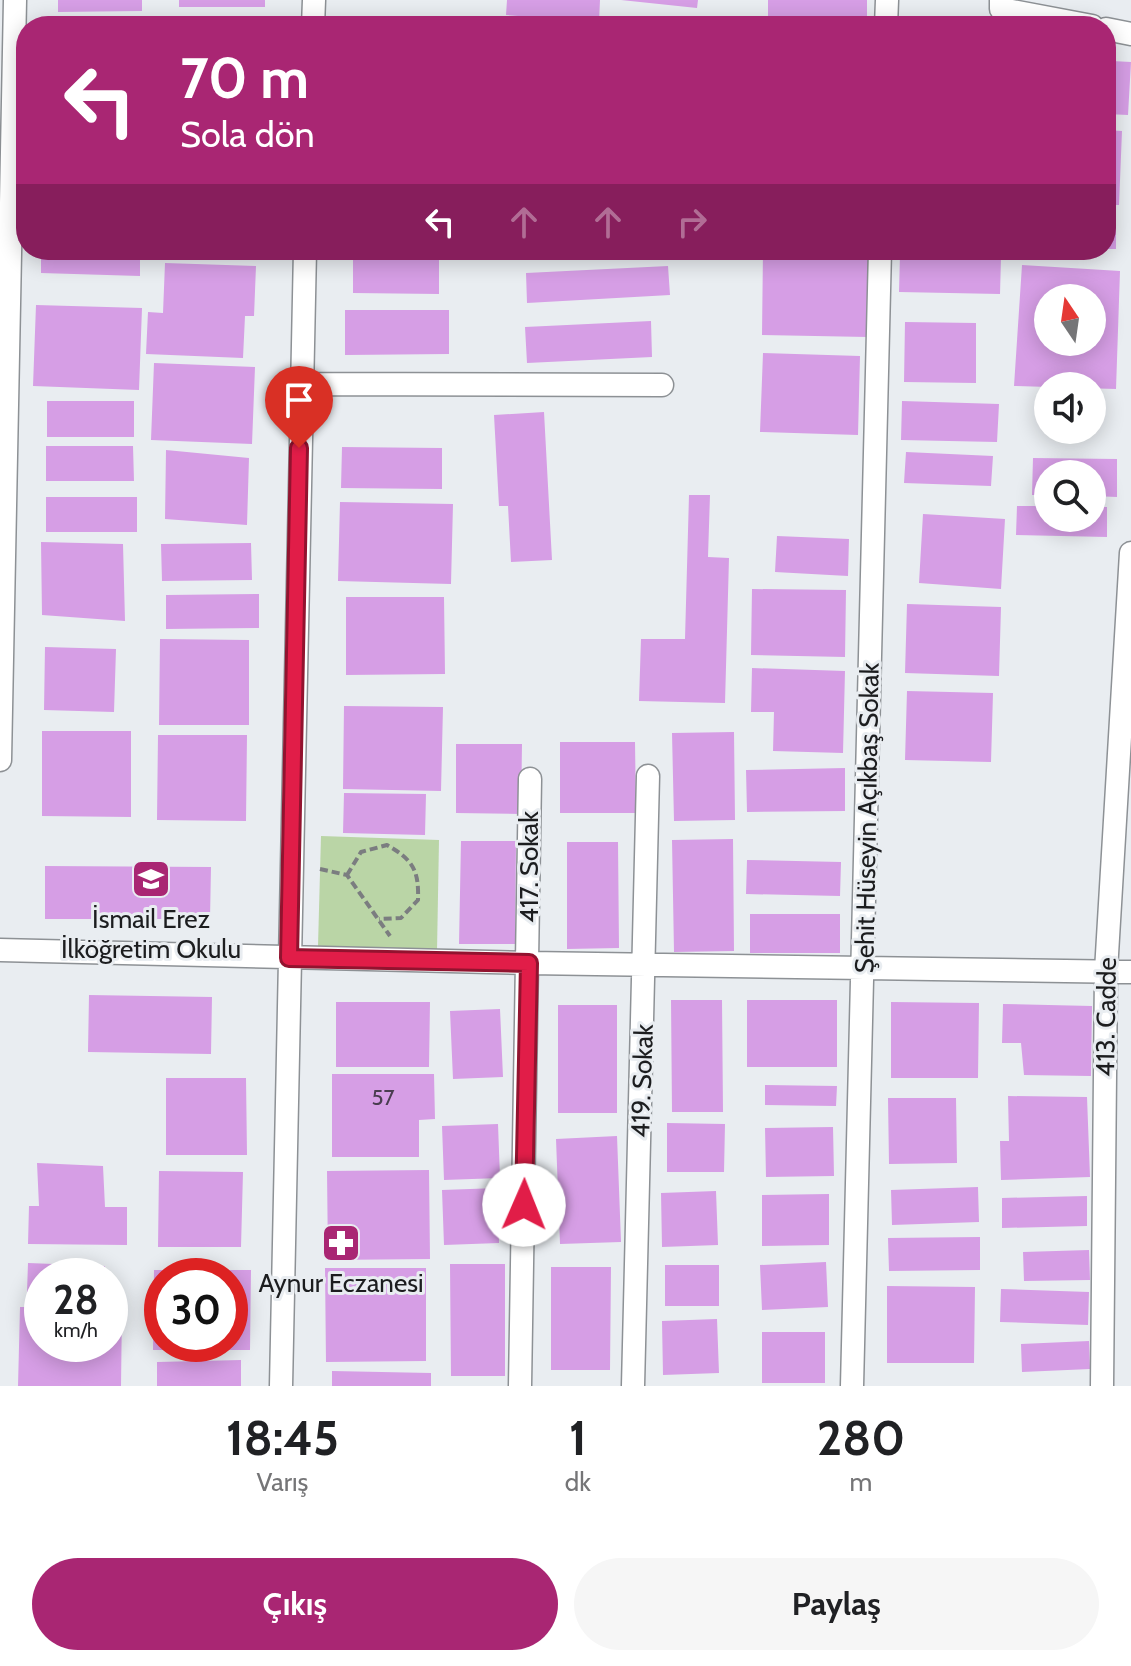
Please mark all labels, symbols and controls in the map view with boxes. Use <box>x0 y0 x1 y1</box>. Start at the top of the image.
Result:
text: 70 m <box>180 44 309 112</box>
icon: left <box>48 48 152 152</box>
text: Sola dön <box>180 112 315 156</box>
icon: left <box>418 200 462 244</box>
icon: ahead <box>502 200 546 244</box>
icon: ahead <box>586 200 630 244</box>
icon: right <box>670 200 714 244</box>
north arrow <box>1034 284 1106 356</box>
map controls <box>1034 284 1106 532</box>
pin <box>265 366 333 448</box>
button: sound <box>1034 372 1106 444</box>
icon: arrive <box>277 378 321 422</box>
button: search <box>1034 460 1106 532</box>
street label: Şehit Hüseyin Açıkbaş Sokak <box>848 662 886 974</box>
street label: 417. Sokak <box>513 811 545 923</box>
school or university icon: İsmail Erez İlköğretim Okulu <box>130 858 172 900</box>
place label: İsmail Erez İlköğretim Okulu <box>61 903 241 965</box>
street label: 413. Cadde <box>1089 957 1123 1077</box>
street label: 419. Sokak <box>624 1023 660 1139</box>
house number: 57 <box>372 1084 394 1111</box>
position arrow <box>482 1163 566 1247</box>
pharmacy icon: Aynur Eczanesi <box>320 1222 362 1264</box>
speed limit sign: 30 <box>144 1258 248 1362</box>
place label: Aynur Eczanesi <box>259 1267 424 1299</box>
text: 28 <box>53 1275 99 1324</box>
text: km/h <box>54 1318 98 1342</box>
text: 18:45 <box>226 1409 339 1467</box>
text: 1 <box>569 1409 587 1467</box>
text: 280 <box>817 1409 905 1467</box>
text: Varış <box>257 1466 308 1498</box>
text: dk <box>565 1466 591 1498</box>
text: m <box>850 1466 872 1498</box>
button: Çıkış <box>32 1558 558 1650</box>
button: Paylaş <box>574 1558 1099 1650</box>

